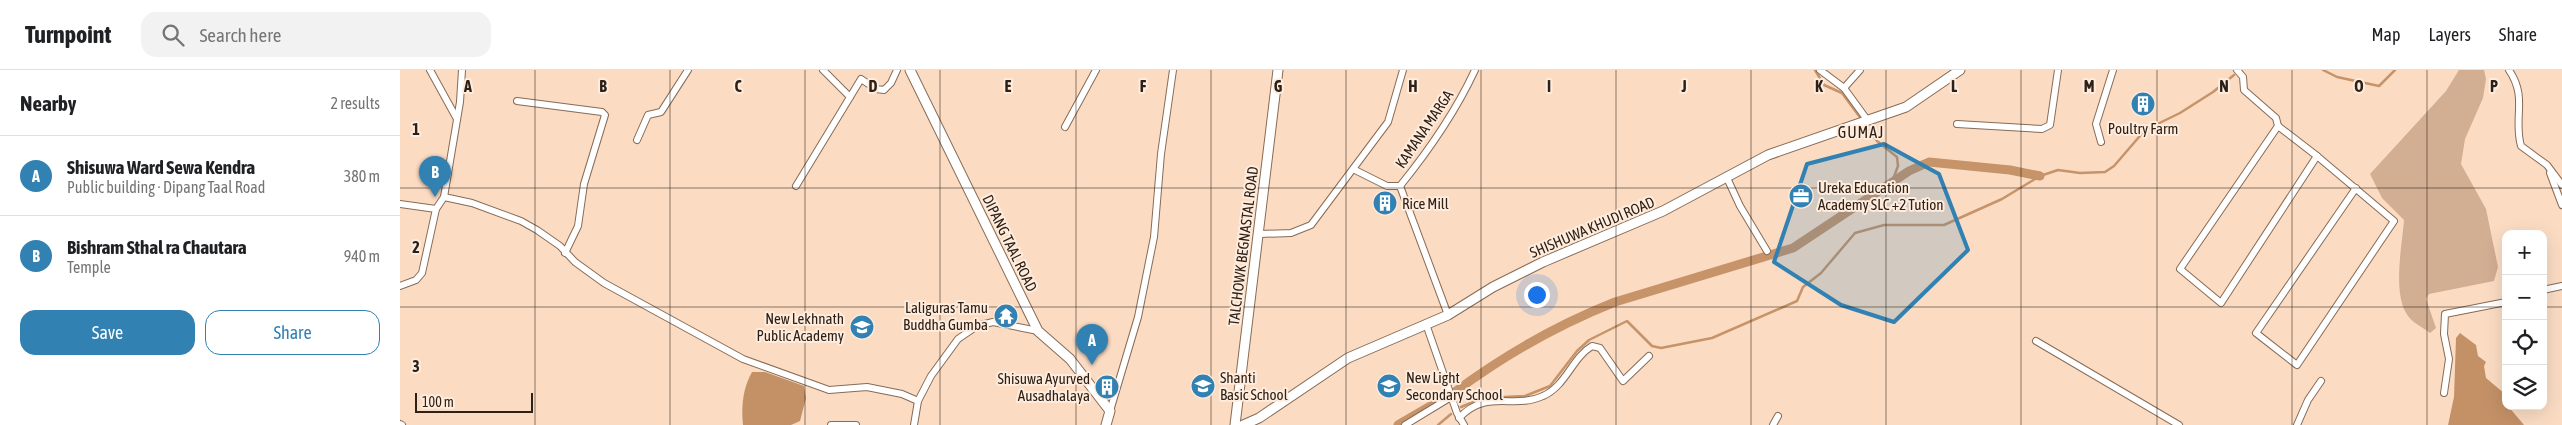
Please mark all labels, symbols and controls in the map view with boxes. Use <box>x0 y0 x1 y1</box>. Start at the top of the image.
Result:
search box <box>141 12 491 57</box>
text: Turnpoint <box>25 21 111 48</box>
icon: search <box>159 21 187 49</box>
text: Search here <box>199 24 281 46</box>
text: Map <box>2371 24 2400 45</box>
text: Layers <box>2428 24 2471 45</box>
text: Share <box>2499 24 2537 45</box>
text: A <box>463 77 472 95</box>
text: B <box>599 77 607 95</box>
text: C <box>734 77 742 95</box>
text: D <box>869 77 878 95</box>
text: E <box>1005 77 1012 95</box>
text: F <box>1140 77 1147 95</box>
text: G <box>1274 77 1283 95</box>
text: H <box>1408 77 1418 95</box>
text: I <box>1547 77 1551 95</box>
text: J <box>1680 77 1687 95</box>
text: K <box>1815 77 1823 95</box>
text: L <box>1951 77 1958 95</box>
text: M <box>2084 77 2094 95</box>
text: N <box>2219 77 2229 95</box>
text: O <box>2354 77 2364 95</box>
text: P <box>2490 77 2498 95</box>
street label: KAMANA MARGA <box>1392 86 1457 171</box>
text: Nearby <box>20 91 76 115</box>
building icon: Poultry Farm <box>2130 91 2156 117</box>
text: 2 results <box>330 94 380 112</box>
text: 1 <box>412 120 420 138</box>
place label: Poultry Farm <box>2108 120 2178 137</box>
district label: GUMAJ <box>1838 123 1884 141</box>
text: Shisuwa Ward Sewa Kendra <box>67 156 255 178</box>
pin: B <box>419 156 451 197</box>
street label: TALCHOWK BEGNASTAL ROAD <box>1225 165 1261 327</box>
text: A <box>32 167 40 185</box>
text: 380 m <box>344 167 380 185</box>
text: Public building · Dipang Taal Road <box>67 178 265 196</box>
place label: Ureka Education Academy SLC +2 Tution <box>1818 179 1944 213</box>
office icon: Ureka Education Academy SLC +2 Tution <box>1788 183 1814 209</box>
building icon: Rice Mill <box>1372 190 1398 216</box>
street label: DIPANG TAAL ROAD <box>979 192 1041 294</box>
street label: SHISHUWA KHUDI ROAD <box>1527 193 1657 261</box>
place label: Rice Mill <box>1402 195 1449 212</box>
map controls <box>2502 230 2547 410</box>
button: + <box>2502 230 2547 275</box>
text: Bishram Sthal ra Chautara <box>67 236 247 258</box>
text: 2 <box>412 238 420 256</box>
text: B <box>32 247 40 265</box>
text: 940 m <box>344 247 380 265</box>
text: Temple <box>67 258 111 276</box>
button: − <box>2502 275 2547 320</box>
your location <box>1524 282 1550 308</box>
place label: Laliguras Tamu Buddha Gumba <box>903 299 988 333</box>
temple icon: Laliguras Tamu Buddha Gumba <box>993 303 1019 329</box>
button: Save <box>20 310 195 355</box>
button: Share <box>205 310 380 355</box>
place label: New Lekhnath Public Academy <box>756 310 844 344</box>
school or university icon: New Lekhnath Public Academy <box>849 314 875 340</box>
button: locate <box>2502 320 2547 365</box>
pin: A <box>1076 324 1108 365</box>
text: 3 <box>412 357 420 375</box>
button: layers <box>2502 365 2547 410</box>
place label: Shanti Basic School <box>1220 369 1288 403</box>
place label: New Light Secondary School <box>1406 369 1503 403</box>
place label: Shisuwa Ayurved Ausadhalaya <box>998 370 1090 404</box>
school or university icon: Shanti Basic School <box>1190 373 1216 399</box>
school or university icon: New Light Secondary School <box>1376 373 1402 399</box>
building icon: Shisuwa Ayurved Ausadhalaya <box>1094 374 1120 400</box>
scale bar <box>415 390 532 413</box>
text: 100 m <box>422 394 454 410</box>

